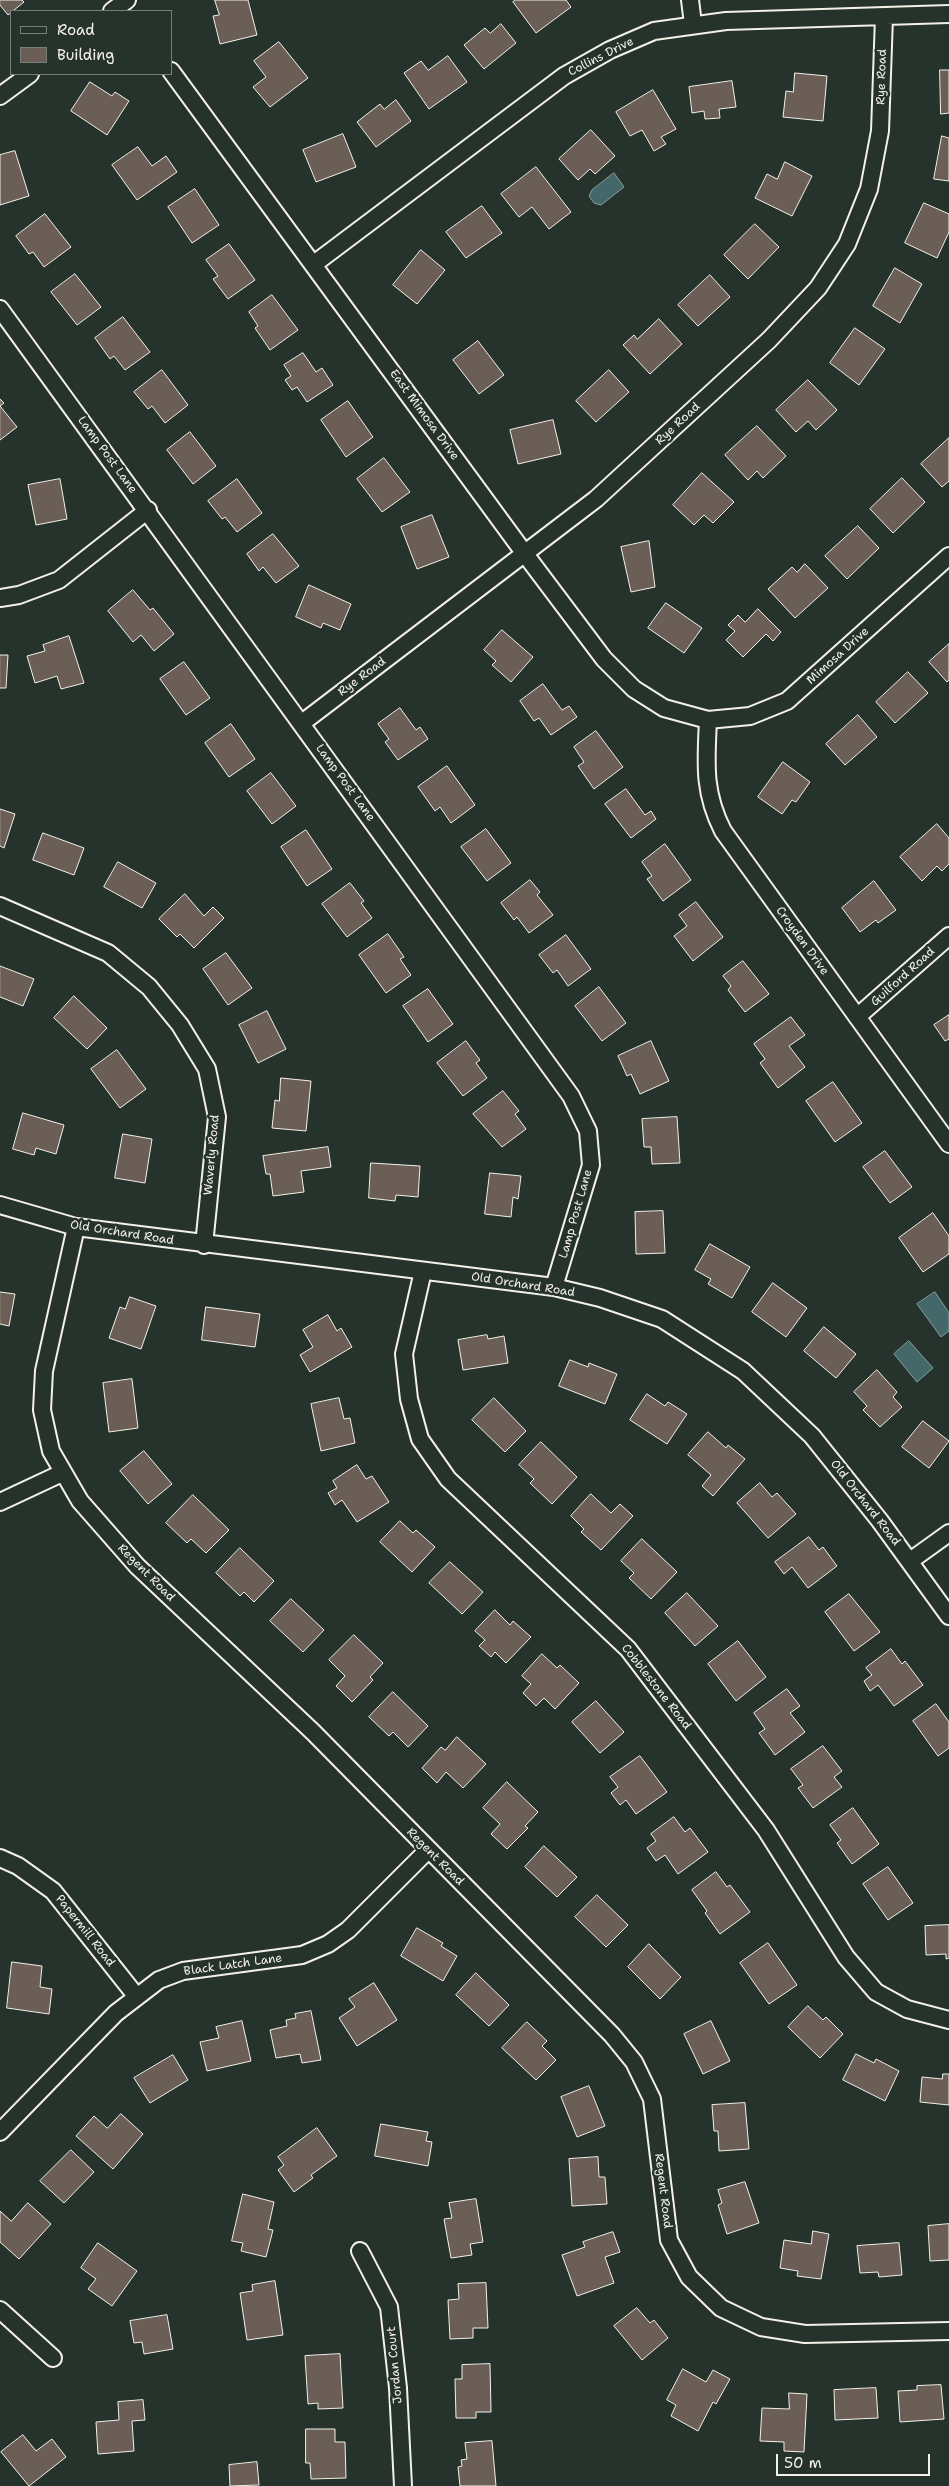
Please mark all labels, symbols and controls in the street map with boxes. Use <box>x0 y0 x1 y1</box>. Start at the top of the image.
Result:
legend <box>10 10 172 75</box>
text: Road <box>57 20 95 40</box>
street label: Collins Drive <box>566 34 636 80</box>
text: Building <box>57 45 114 65</box>
street label: Rye Road <box>874 49 890 105</box>
street label: East Mimosa Drive <box>386 367 462 463</box>
street label: Rye Road <box>653 400 703 448</box>
street label: Lamp Post Lane <box>74 414 140 496</box>
street label: Mimosa Drive <box>804 624 872 688</box>
street label: Rye Road <box>335 654 389 700</box>
street label: Lamp Post Lane <box>312 742 378 824</box>
street label: Croyden Drive <box>772 904 832 978</box>
street label: Guilford Road <box>868 945 938 1009</box>
street label: Waverly Road <box>201 1114 223 1196</box>
street label: Lamp Post Lane <box>556 1168 596 1260</box>
street label: Old Orchard Road <box>69 1218 175 1248</box>
street label: Old Orchard Road <box>470 1270 576 1300</box>
street label: Old Orchard Road <box>827 1457 903 1549</box>
street label: Regent Road <box>114 1541 178 1605</box>
street label: Cobblestone Road <box>618 1641 694 1733</box>
street label: Regent Road <box>403 1825 467 1889</box>
street label: Papermill Road <box>52 1892 118 1970</box>
street label: Black Latch Lane <box>183 1951 283 1979</box>
street label: Regent Road <box>651 2153 675 2229</box>
street label: Jordan Court <box>384 2326 406 2404</box>
scale bar <box>779 2444 933 2476</box>
text: 50 m <box>784 2453 822 2473</box>

